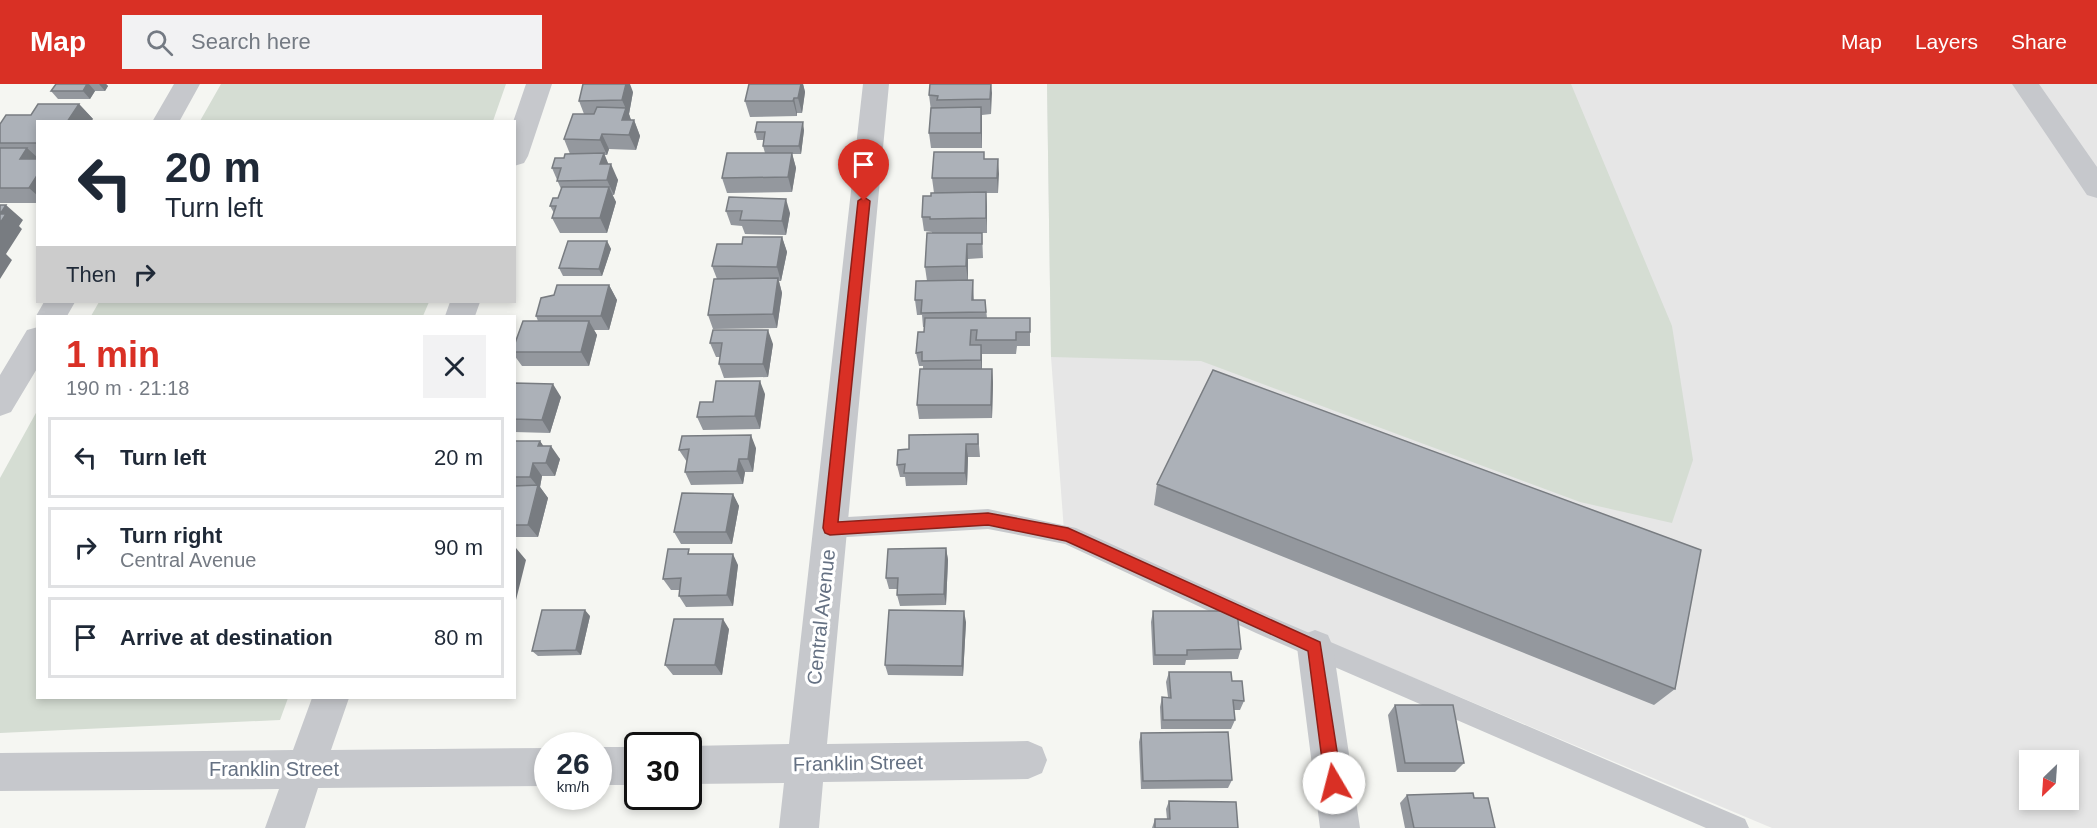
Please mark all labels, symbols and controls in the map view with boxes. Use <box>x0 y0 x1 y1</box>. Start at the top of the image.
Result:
search box <box>122 15 542 69</box>
text: Map <box>30 26 86 57</box>
icon: search <box>143 26 176 59</box>
text: Search here <box>191 29 311 54</box>
text: Map <box>1841 30 1882 53</box>
text: Layers <box>1915 30 1978 53</box>
text: Share <box>2011 30 2067 53</box>
pin <box>838 139 889 201</box>
icon: left <box>66 144 144 222</box>
text: 20 m <box>165 144 261 191</box>
icon: arrive <box>847 148 880 181</box>
text: Turn left <box>165 193 263 223</box>
icon: right <box>128 258 161 291</box>
text: Then <box>66 262 116 287</box>
text: 1 min <box>66 334 160 375</box>
button: close <box>423 335 486 398</box>
text: 190 m · 21:18 <box>66 377 189 399</box>
icon: left <box>69 441 102 474</box>
text: Turn left <box>120 445 206 470</box>
text: 20 m <box>434 445 483 470</box>
text: Turn right <box>120 523 222 548</box>
icon: right <box>69 531 102 564</box>
text: 90 m <box>434 535 483 560</box>
street label: Central Avenue <box>803 548 839 686</box>
text: Central Avenue <box>120 549 256 571</box>
icon: arrive <box>69 621 102 654</box>
text: Arrive at destination <box>120 625 333 650</box>
text: 80 m <box>434 625 483 650</box>
speed limit sign: 30 <box>624 732 702 810</box>
text: 26 <box>556 747 590 780</box>
north arrow <box>2019 750 2079 810</box>
map controls <box>2019 750 2079 810</box>
street label: Franklin Street <box>793 751 924 775</box>
position arrow <box>1302 751 1366 815</box>
street label: Franklin Street <box>209 758 339 780</box>
text: km/h <box>557 778 589 795</box>

